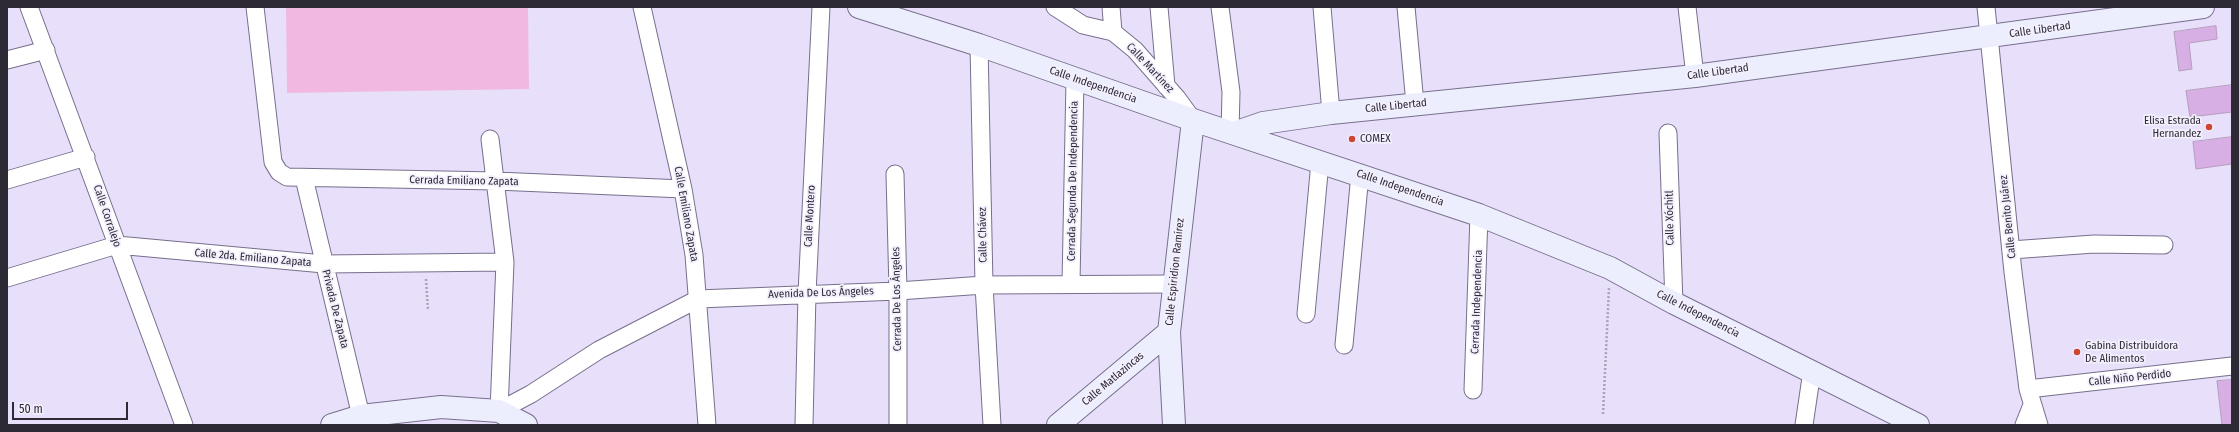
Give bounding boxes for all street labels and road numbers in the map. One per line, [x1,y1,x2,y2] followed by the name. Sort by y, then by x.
[2008,19,2072,41] street label: Calle Libertad
[1124,40,1176,96] street label: Calle Martínez
[1686,61,1750,83] street label: Calle Libertad
[1048,64,1138,106] street label: Calle Independencia
[1364,96,1428,116] street label: Calle Libertad
[1065,101,1081,261] street label: Cerrada Segunda De Independencia
[671,165,701,263] street label: Calle Emiliano Zapata
[1355,167,1445,209] street label: Calle Independencia
[409,173,519,189] street label: Cerrada Emiliano Zapata
[1997,175,2019,259] street label: Calle Benito Juárez
[90,183,124,249] street label: Calle Corralejo
[802,185,818,247] street label: Calle Montero
[1663,190,1677,246] street label: Calle Xóchitl
[976,207,990,263] street label: Calle Chávez
[1163,218,1187,326] street label: Calle Espiridion Ramírez
[194,246,312,270] street label: Calle 2da. Emiliano Zapata
[889,247,905,351] street label: Cerrada De Los Ángeles
[1469,250,1485,354] street label: Cerrada Independencia
[319,268,351,350] street label: Privada De Zapata
[768,285,874,301] street label: Avenida De Los Ángeles
[1654,287,1742,341] street label: Calle Independencia
[1079,349,1147,409] street label: Calle Matlazincas
[2088,367,2172,389] street label: Calle Niño Perdido

